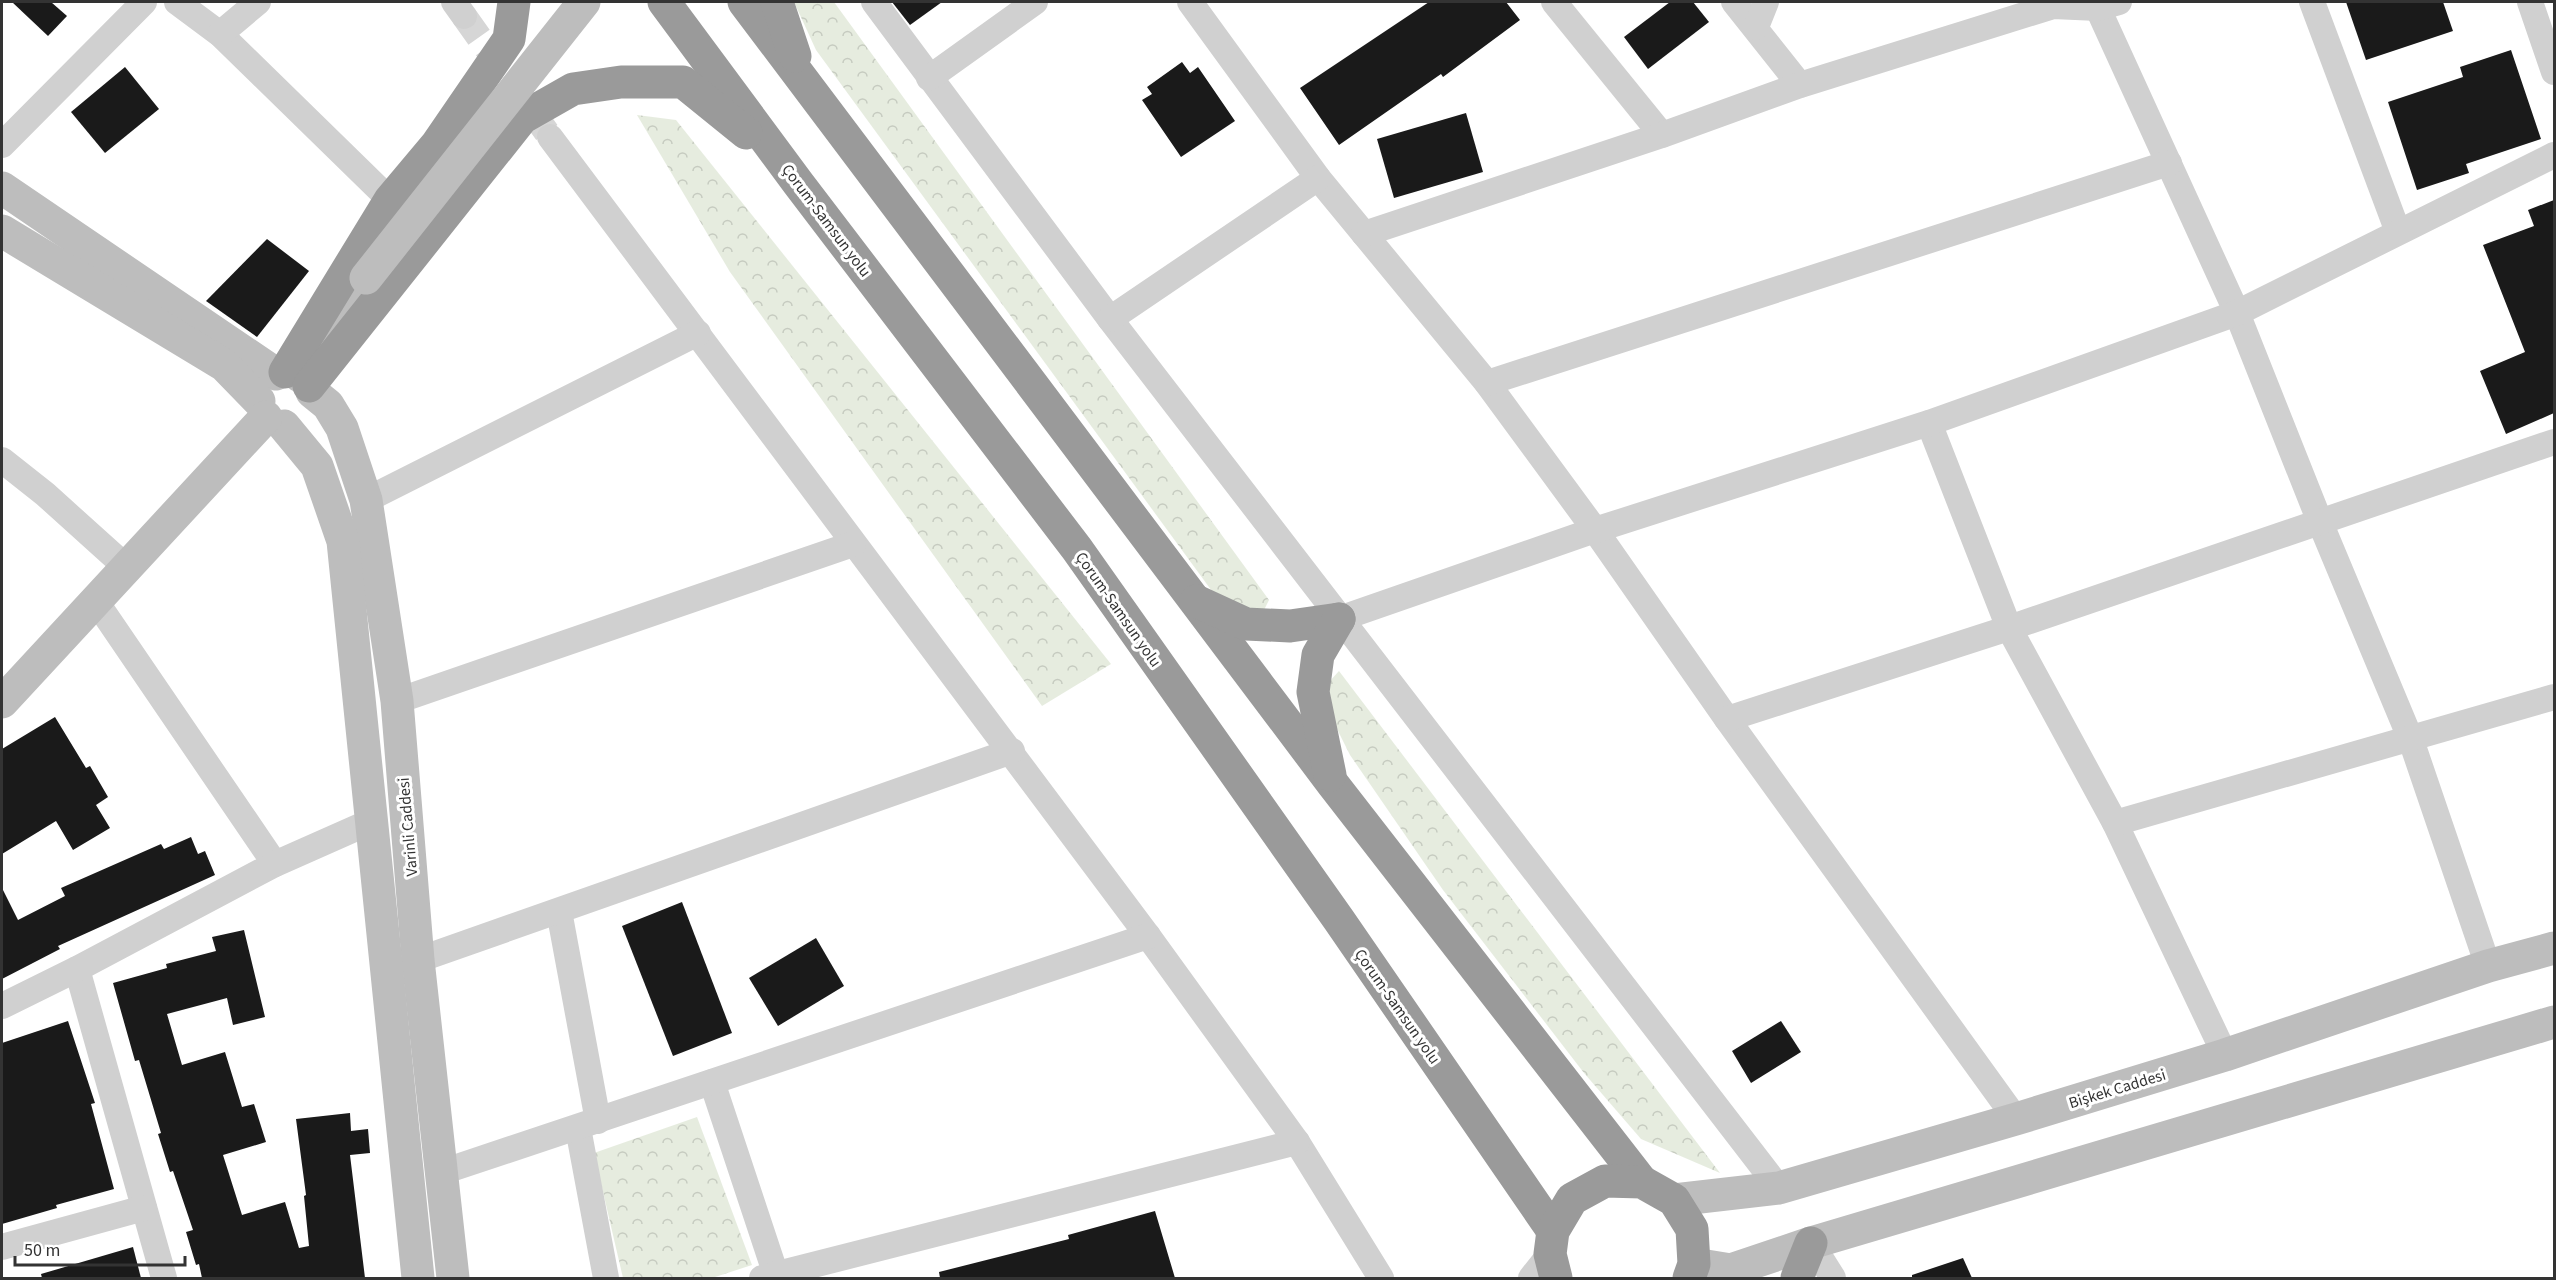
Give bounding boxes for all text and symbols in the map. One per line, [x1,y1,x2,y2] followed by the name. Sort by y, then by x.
[776,160,876,282] street label: Çorum-Samsun yolu
[1070,548,1166,672] street label: Çorum-Samsun yolu
[393,777,423,877] street label: Varinli Caddesi
[1349,945,1445,1069] street label: Çorum-Samsun yolu
[2066,1064,2168,1114] street label: Bişkek Caddesi
[15,1229,184,1267] scale bar
[24,1238,60,1263] text: 50 m

